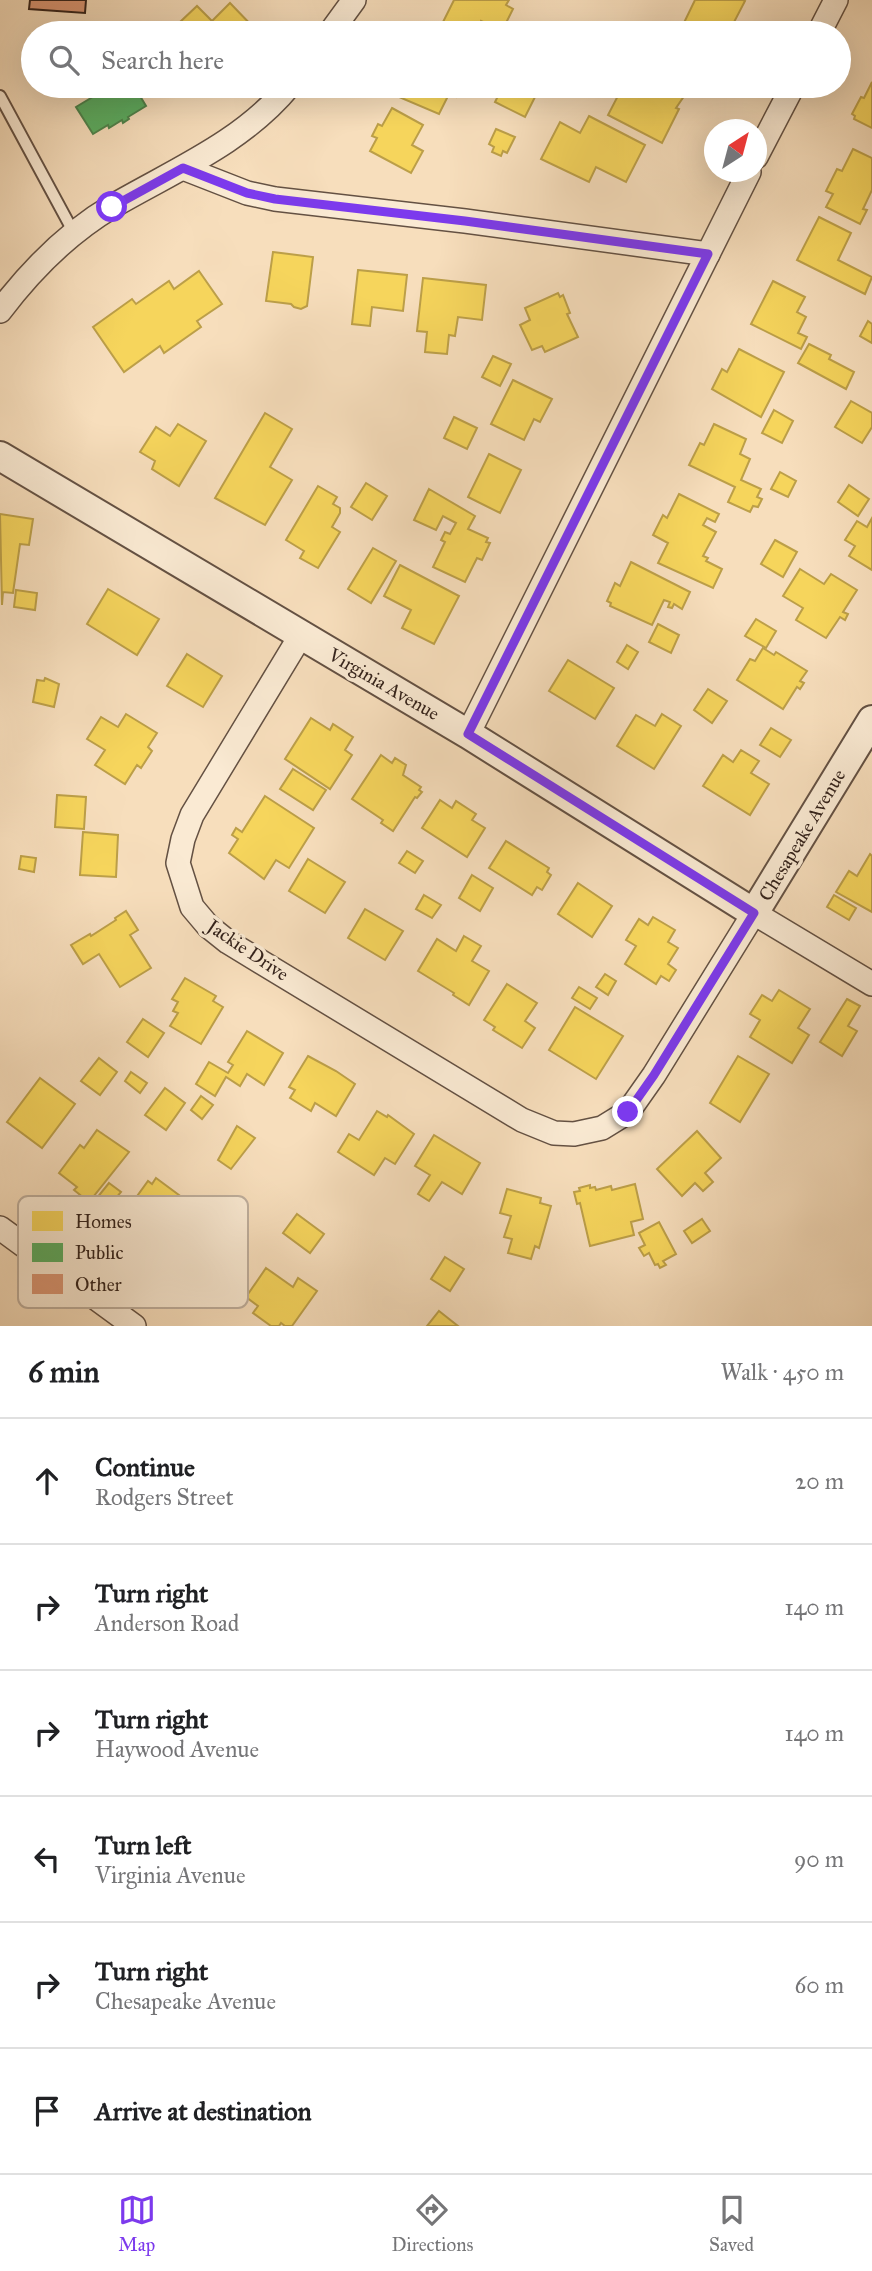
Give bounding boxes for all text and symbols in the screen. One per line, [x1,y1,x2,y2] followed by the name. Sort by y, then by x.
[21,21,851,98] search box
[45,41,83,79] icon: search
[101,44,224,76] text: Search here
[704,119,767,182] north arrow
[96,191,127,222] route start
[323,642,444,726] street label: Virginia Avenue
[754,765,850,905] street label: Chesapeake Avenue
[201,913,293,986] street label: Jackie Drive
[612,1096,643,1127] route end
[18,1196,248,1308] legend
[75,1210,132,1233] text: Homes
[75,1241,123,1264] text: Public
[75,1273,123,1296] text: Other
[28,1354,100,1390] text: 6 min
[721,1358,844,1386] text: Walk · 450 m
[95,1451,195,1483] text: Continue
[28,1462,66,1500] icon: ahead
[795,1467,844,1495] text: 20 m
[95,1483,234,1511] text: Rodgers Street
[95,1577,208,1609] text: Turn right
[28,1588,66,1626] icon: right
[784,1593,844,1621] text: 140 m
[95,1609,239,1637] text: Anderson Road
[95,1703,208,1735] text: Turn right
[28,1714,66,1752] icon: right
[784,1719,844,1747] text: 140 m
[95,1735,259,1763] text: Haywood Avenue
[95,1829,191,1861] text: Turn left
[28,1840,66,1878] icon: left
[794,1845,844,1873] text: 90 m
[95,1861,245,1889] text: Virginia Avenue
[95,1955,208,1987] text: Turn right
[28,1966,66,2004] icon: right
[795,1971,844,1999] text: 60 m
[95,1987,276,2015] text: Chesapeake Avenue
[28,2092,66,2130] icon: arrive
[95,2095,312,2127] text: Arrive at destination
[118,2191,156,2256] tab: Map
[391,2191,473,2256] tab: Directions
[709,2191,754,2256] tab: Saved

